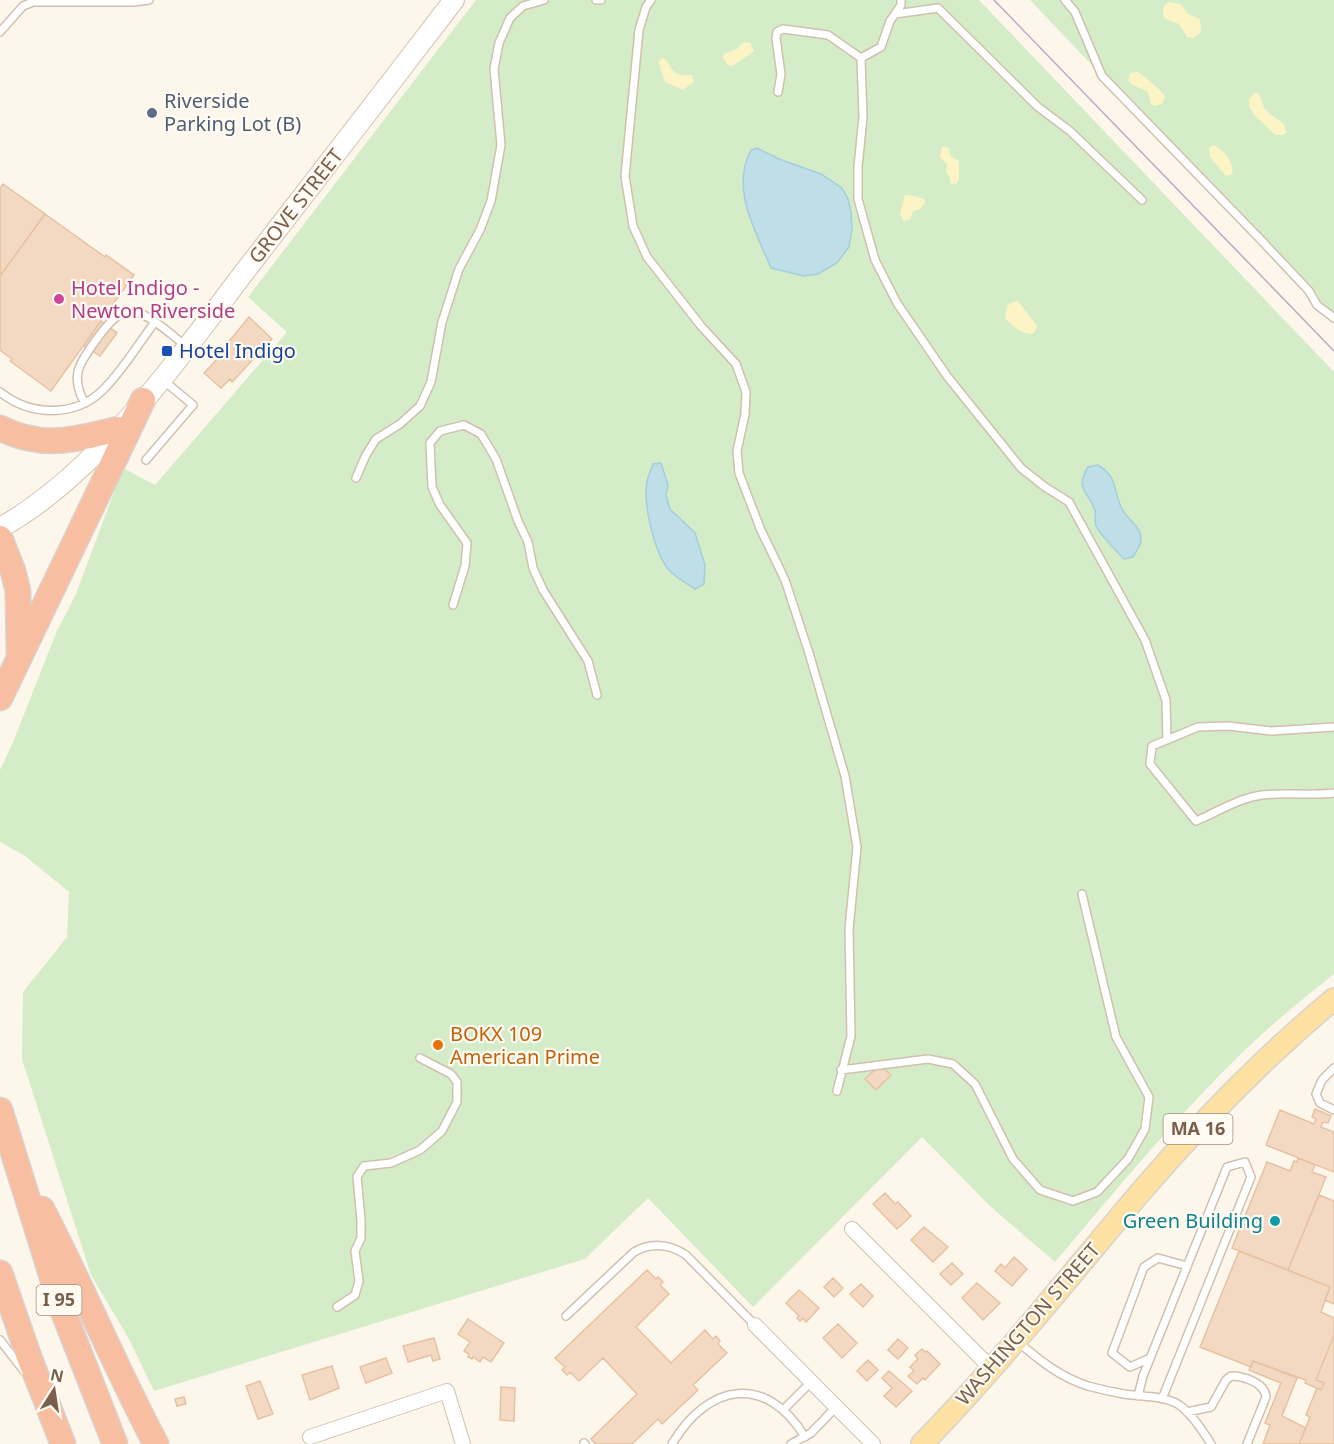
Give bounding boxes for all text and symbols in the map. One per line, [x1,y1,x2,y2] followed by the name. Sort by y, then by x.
[164,87,301,137] place label: Riverside Parking Lot (B)
[145,106,159,120] marker: Riverside Parking Lot (B)
[242,143,349,269] street label: GROVE STREET
[71,274,235,324] place label: Hotel Indigo - Newton Riverside
[52,292,66,306] marker: Hotel Indigo - Newton Riverside
[179,337,296,364] place label: Hotel Indigo
[160,344,174,358] marker: Hotel Indigo
[450,1020,600,1070] place label: BOKX 109 American Prime
[431,1038,445,1052] marker: BOKX 109 American Prime
[1164,1114,1232,1144] road number: MA 16
[1123,1207,1263,1234] place label: Green Building
[1268,1214,1282,1228] marker: Green Building
[949,1236,1106,1411] street label: WASHINGTON STREET
[36,1285,82,1315] road number: I 95
[24,1360,84,1420] north arrow
[48,1363,66,1387] text: N

